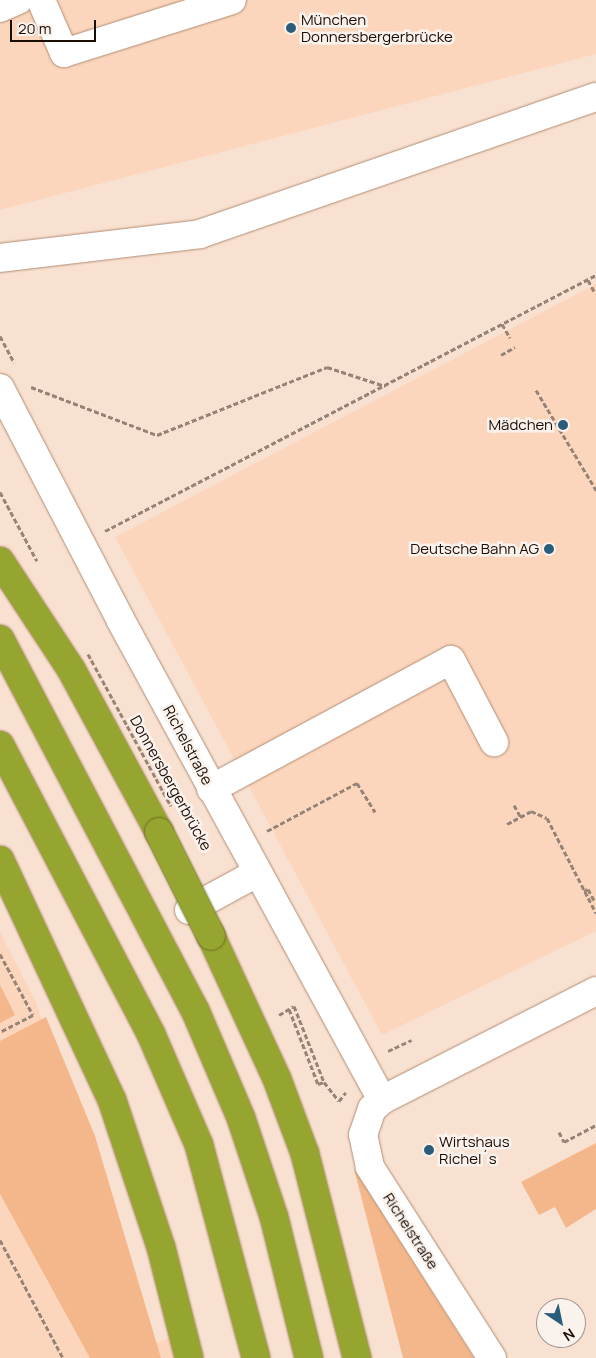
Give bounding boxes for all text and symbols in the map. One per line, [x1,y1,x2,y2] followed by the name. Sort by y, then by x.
[12,10,99,42] scale bar
[301,10,453,45] place label: München Donnersbergerbrücke
[18,18,51,39] text: 20 m
[285,22,297,34] marker: München Donnersbergerbrücke
[489,416,553,434] place label: Mädchen
[557,419,569,431] marker: Mädchen
[410,540,539,558] place label: Deutsche Bahn AG
[543,543,555,555] marker: Deutsche Bahn AG
[160,702,216,788] street label: Richelstraße
[126,712,216,854] street label: Donnersbergerbrücke
[439,1132,510,1167] place label: Wirtshaus Richel´s
[423,1144,435,1156] marker: Wirtshaus Richel´s
[380,1189,442,1273] street label: Richelstraße
[536,1298,586,1348] north arrow
[560,1324,579,1346] text: N

